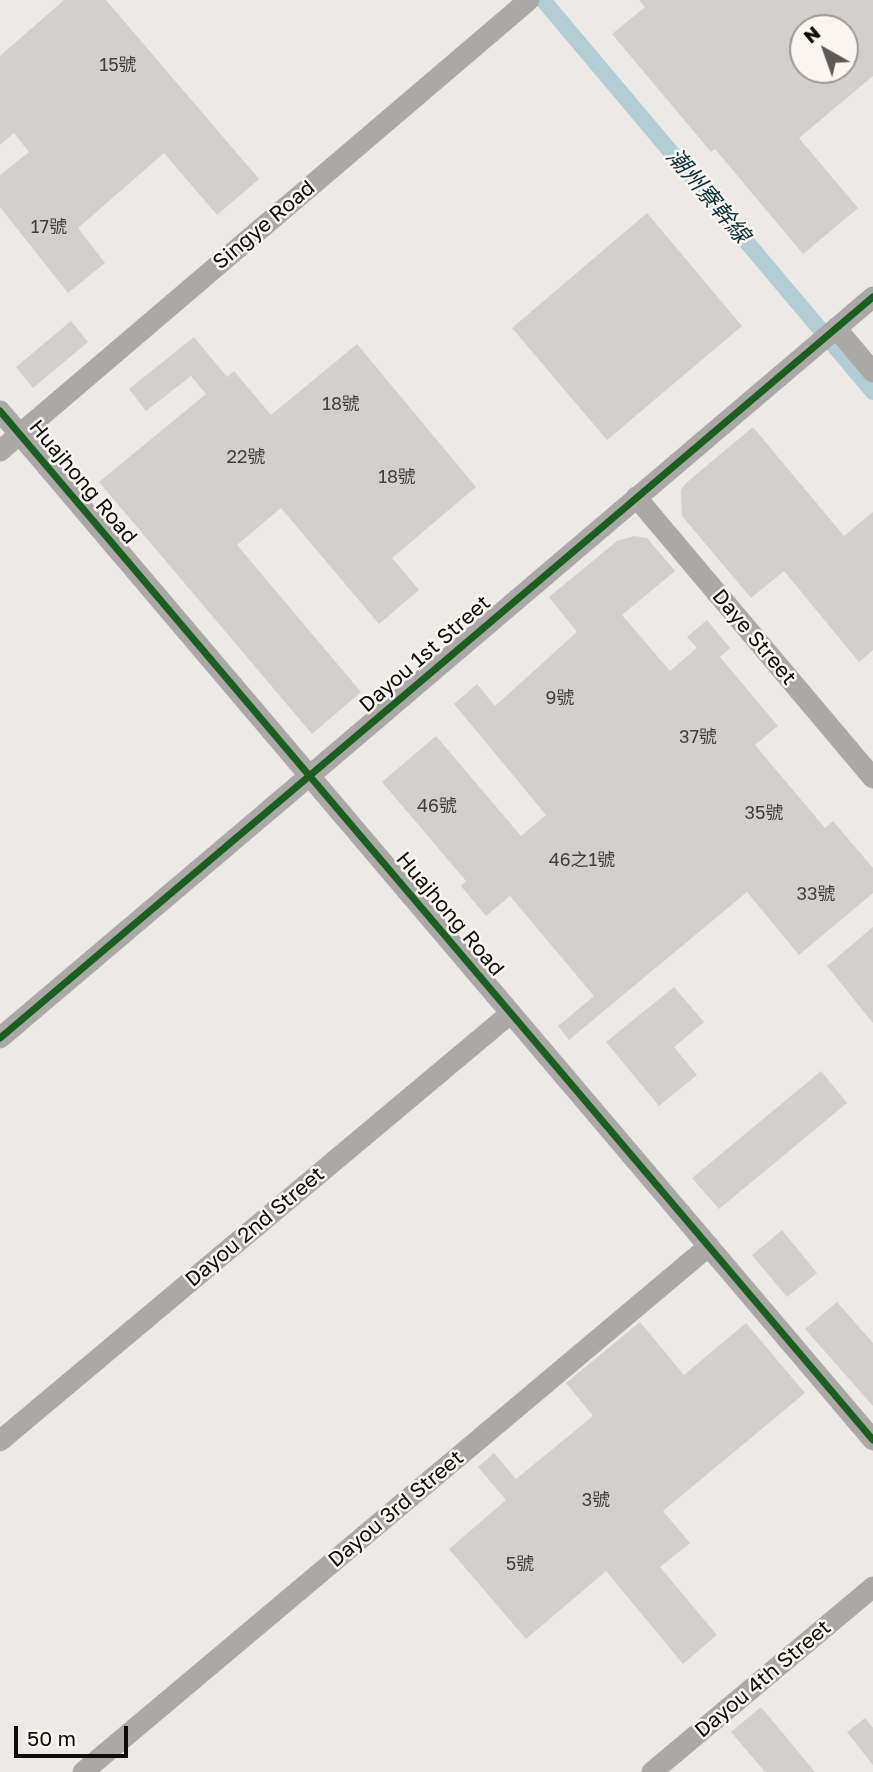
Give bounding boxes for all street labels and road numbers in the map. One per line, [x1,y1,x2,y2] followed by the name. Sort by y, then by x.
[208,175,320,275] street label: Singye Road
[24,415,142,549] street label: Huajhong Road
[707,584,801,690] street label: Daye Street
[354,590,496,718] street label: Dayou 1st Street
[391,847,509,981] street label: Huajhong Road
[180,1162,330,1292] street label: Dayou 2nd Street
[323,1445,469,1573] street label: Dayou 3rd Street
[690,1615,836,1743] street label: Dayou 4th Street

